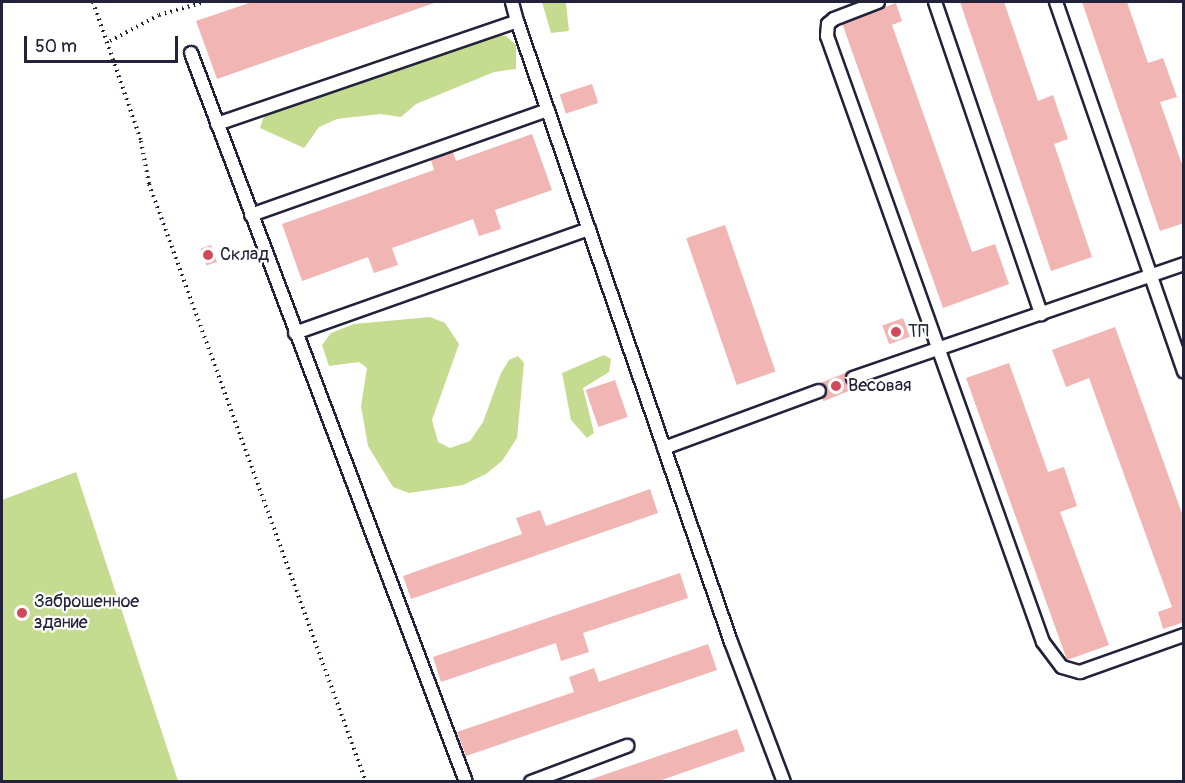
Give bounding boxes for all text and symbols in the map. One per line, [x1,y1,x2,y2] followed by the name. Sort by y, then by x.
[27,24,182,62] scale bar
[35,35,77,58] text: 50 m
[220,244,269,266] place label: Склад
[201,248,215,262] marker: Склад
[908,321,929,343] place label: ТП
[889,325,903,339] marker: ТП
[848,375,912,397] place label: Весовая
[829,379,843,393] marker: Весовая
[34,592,139,634] place label: Заброшенное здание
[15,606,29,620] marker: Заброшенное здание

